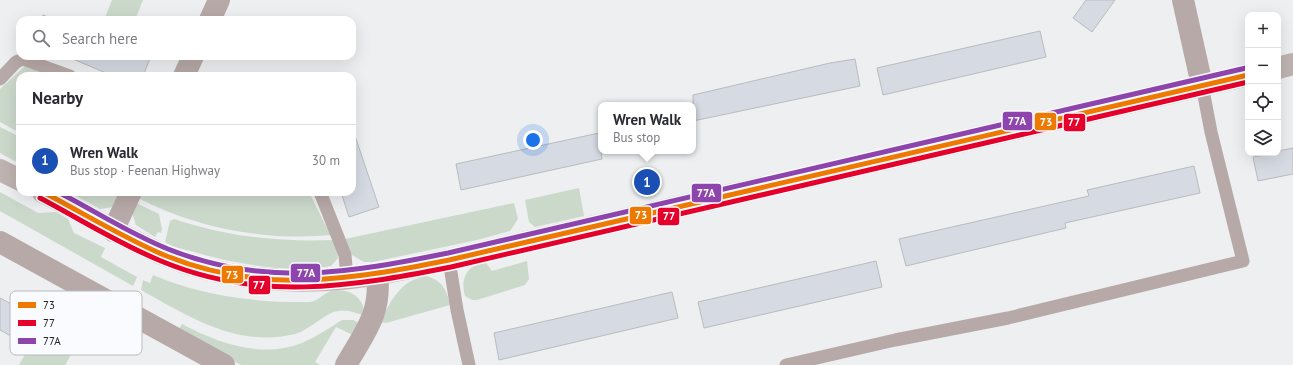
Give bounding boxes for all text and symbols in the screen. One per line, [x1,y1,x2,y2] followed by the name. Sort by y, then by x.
[1245,12,1281,156] map controls
[1245,12,1281,48] button: +
[16,16,356,60] search box
[30,27,52,49] icon: search
[62,29,138,48] text: Search here
[1245,48,1281,84] button: −
[1245,84,1281,120] button: locate
[32,87,83,109] text: Nearby
[598,102,696,154] popup
[613,110,681,129] text: Wren Walk
[1002,111,1033,131] line badge: 77A
[1034,112,1057,131] line badge: 73
[1063,113,1086,132] line badge: 77
[1008,114,1027,128] text: 77A
[1040,115,1052,129] text: 73
[1068,115,1080,129] text: 77
[1245,120,1281,156] button: layers
[613,129,660,146] text: Bus stop
[523,130,543,150] your location
[70,143,138,162] text: Wren Walk
[41,152,49,169] text: 1
[312,152,340,169] text: 30 m
[70,162,220,179] text: Bus stop · Feenan Highway
[634,167,660,197] pin: 1
[691,183,722,203] line badge: 77A
[697,186,716,200] text: 77A
[629,206,652,225] line badge: 73
[657,207,680,226] line badge: 77
[635,208,647,222] text: 73
[663,209,675,223] text: 77
[290,263,321,283] line badge: 77A
[221,265,244,284] line badge: 73
[297,266,316,280] text: 77A
[226,268,238,282] text: 73
[248,275,271,295] line badge: 77
[253,278,265,292] text: 77
[10,291,142,355] legend
[43,298,55,312] text: 73
[43,316,55,330] text: 77
[43,334,61,348] text: 77A

